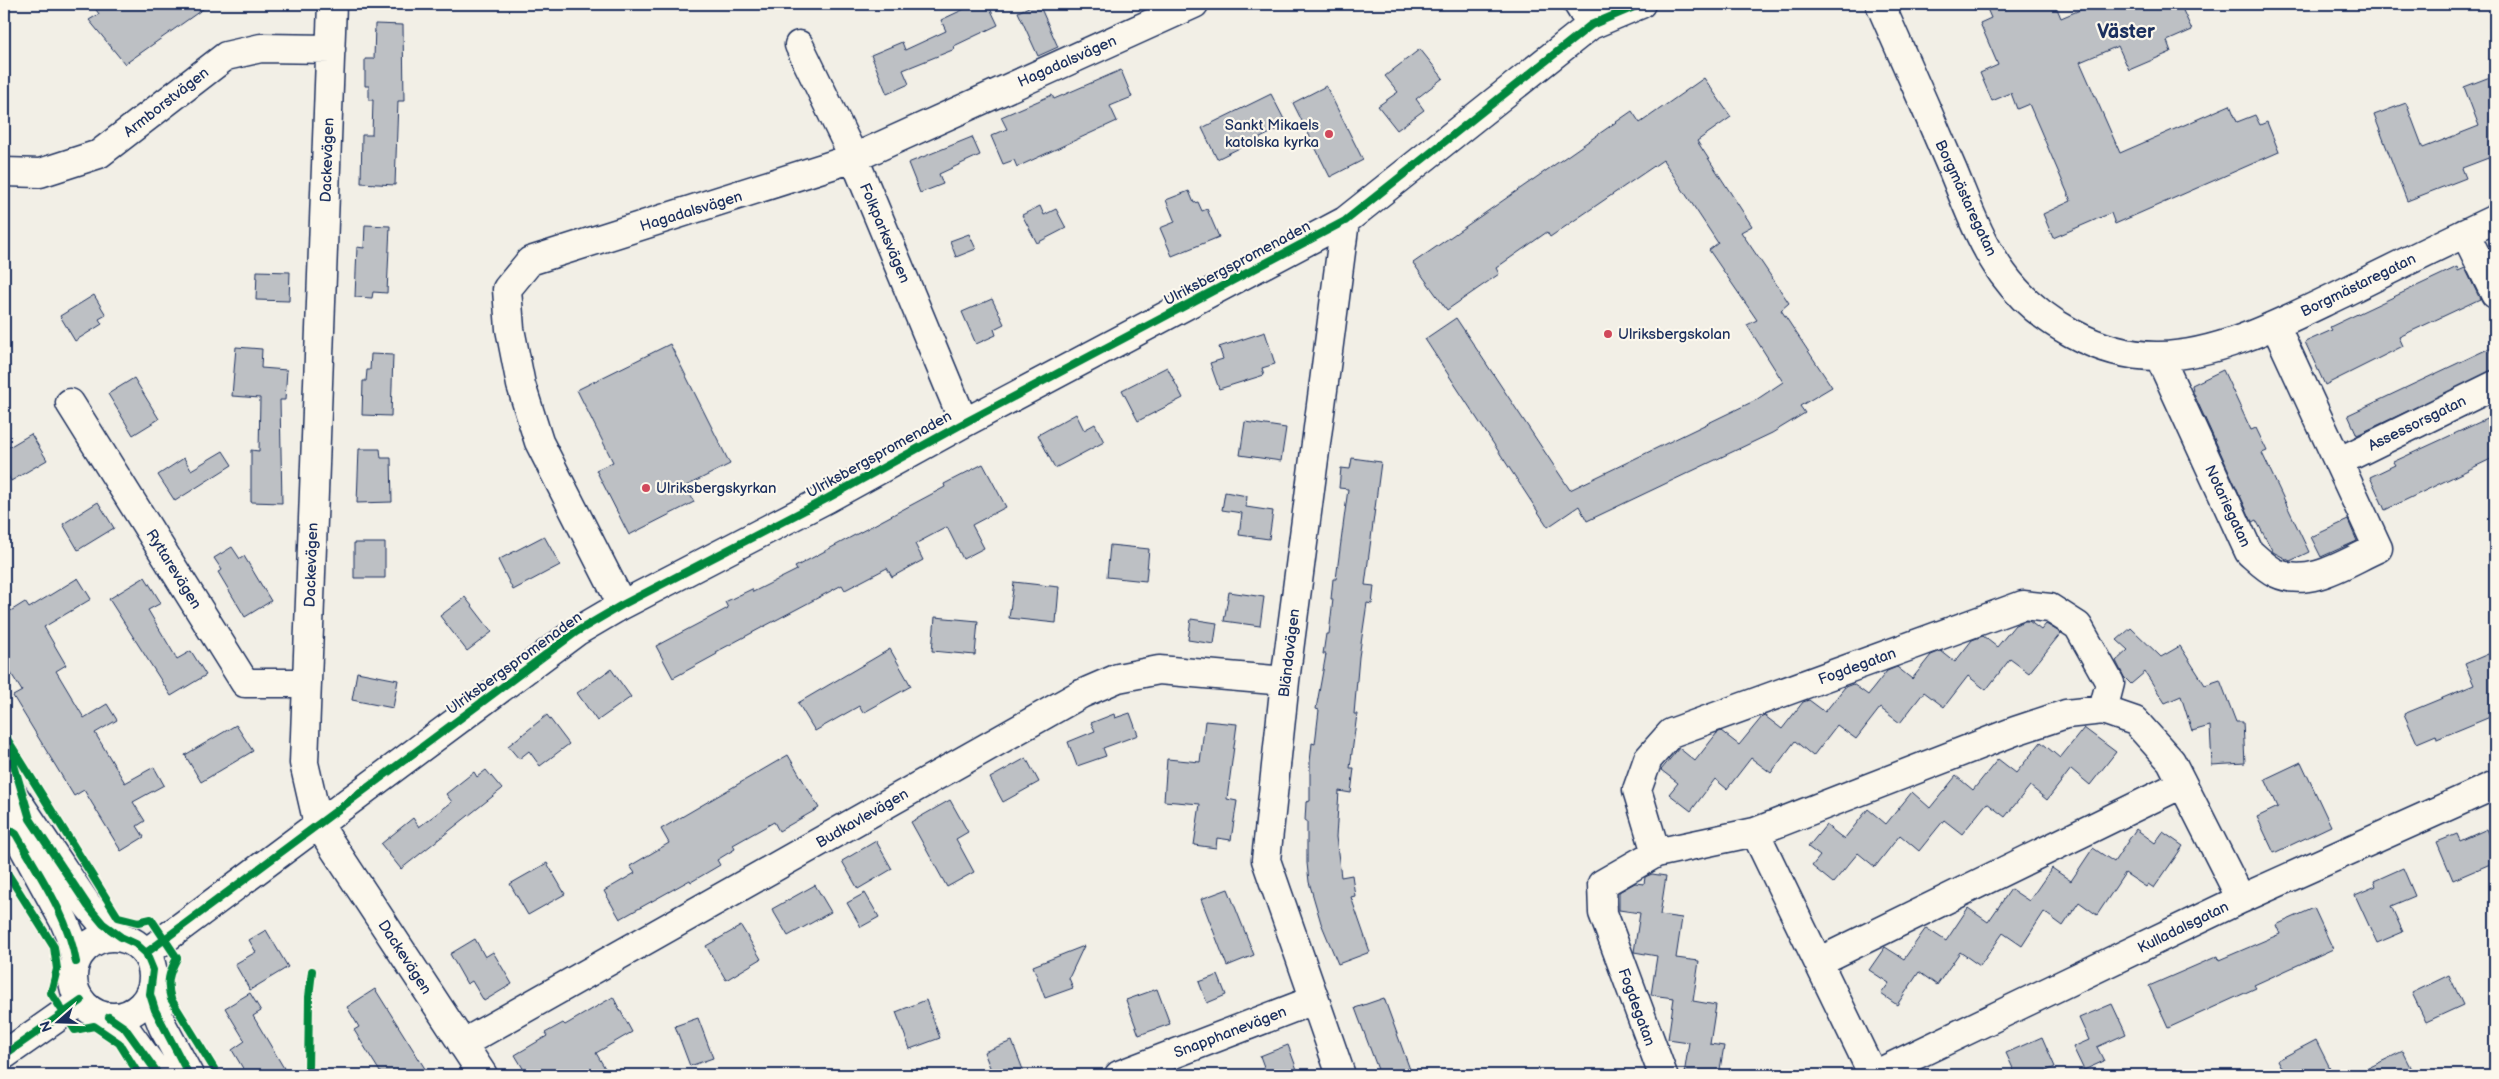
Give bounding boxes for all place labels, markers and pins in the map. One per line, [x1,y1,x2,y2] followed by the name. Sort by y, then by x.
[1225,116,1320,152] place label: Sankt Mikaels katolska kyrka
[1323,128,1335,140] marker: Sankt Mikaels katolska kyrka
[1618,325,1730,344] place label: Ulriksbergskolan
[1602,328,1614,340] marker: Ulriksbergskolan
[656,479,776,498] place label: Ulriksbergskyrkan
[640,482,652,494] marker: Ulriksbergskyrkan

